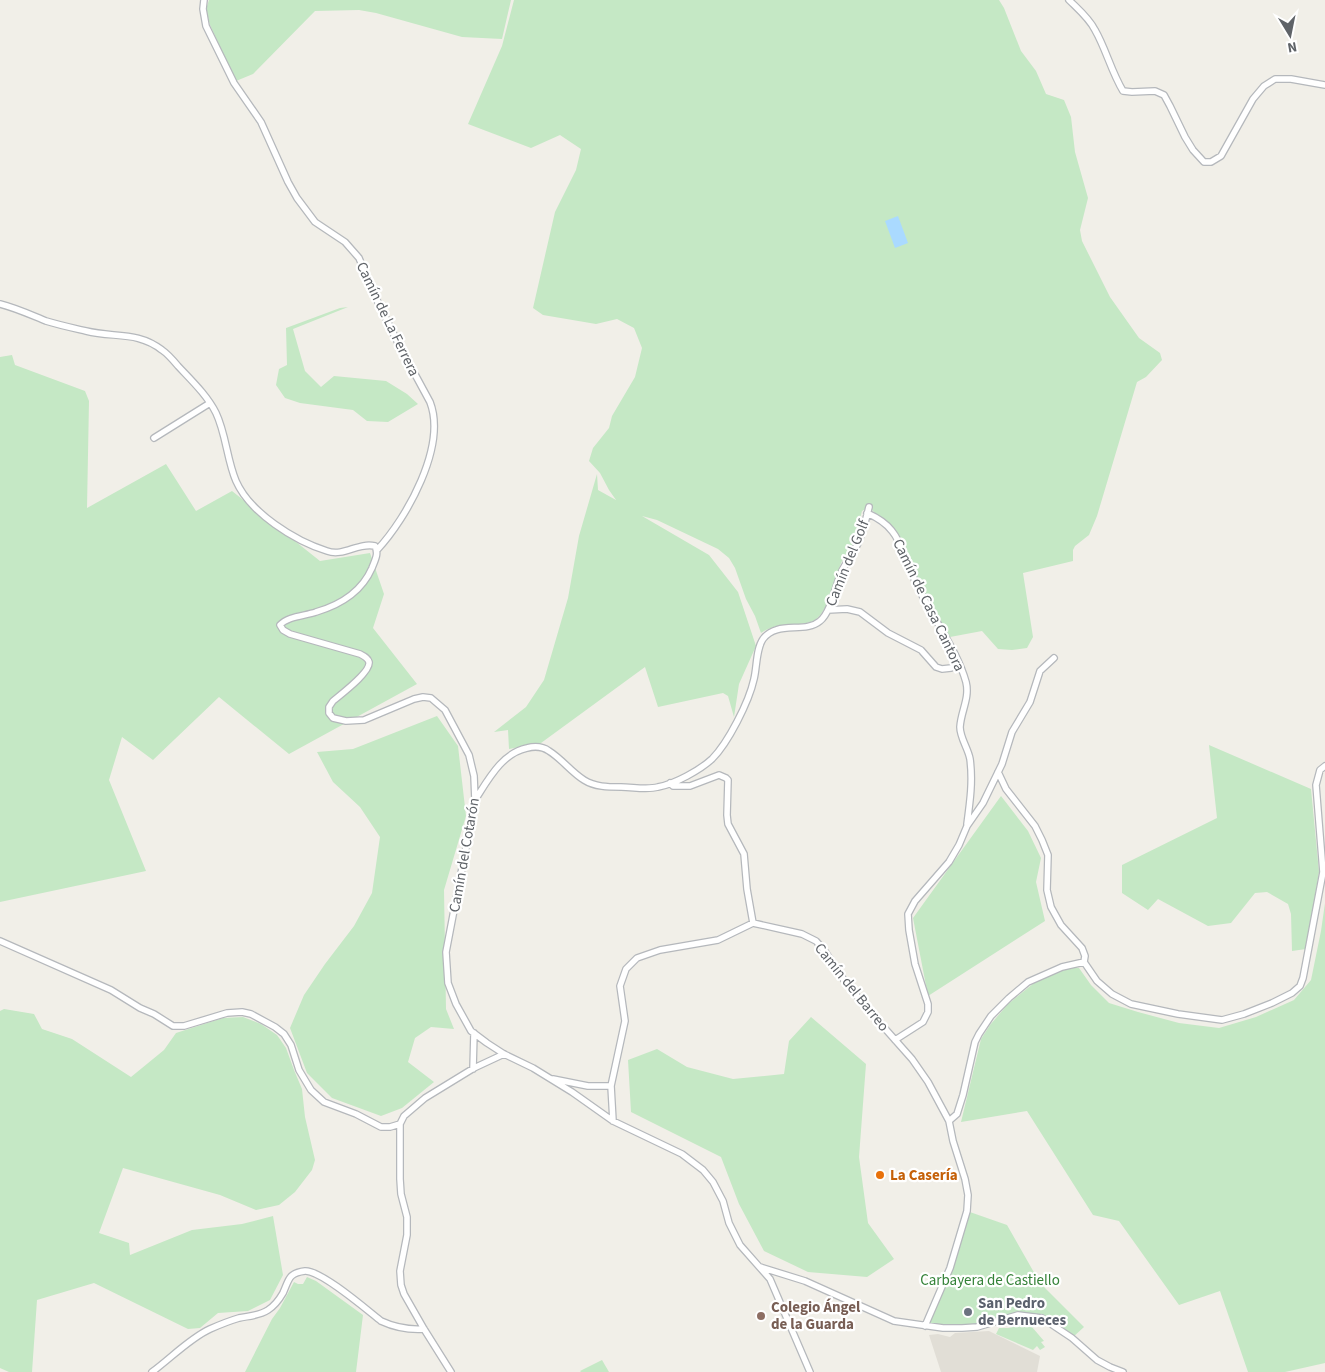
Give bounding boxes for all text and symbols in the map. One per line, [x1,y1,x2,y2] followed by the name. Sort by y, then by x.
[1265,10,1315,60] north arrow
[1286,36,1298,57] text: N
[351,259,424,380] street label: Camín de La Ferrera
[821,516,875,610] street label: Camín del Golf
[887,535,970,675] street label: Camín de Casa Cantora
[444,796,485,914] street label: Camín del Cotarón
[809,939,894,1036] street label: Camín del Barreo
[890,1165,958,1186] place label: La Casería
[874,1169,886,1181] marker: La Casería
[920,1270,1060,1291] park label: Carbayera de Castiello
[978,1293,1066,1331] place label: San Pedro de Bernueces
[771,1297,861,1335] place label: Colegio Ángel de la Guarda
[962,1306,974,1318] marker: San Pedro de Bernueces
[755,1310,767,1322] marker: Colegio Ángel de la Guarda

